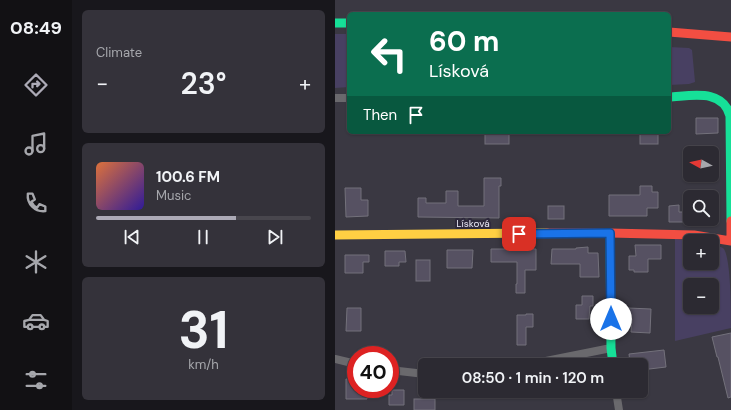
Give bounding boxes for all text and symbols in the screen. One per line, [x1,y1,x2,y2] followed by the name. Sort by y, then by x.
[10,16,62,40] text: 08:49
[429,23,499,60] text: 60 m
[363,28,415,80] icon: left
[96,44,142,61] text: Climate
[429,59,489,83] text: Lísková
[181,64,227,103] text: 23°
[96,69,108,98] text: −
[299,69,311,98] text: +
[22,71,50,99] icon: directions
[405,104,427,126] icon: arrive
[363,105,397,125] text: Then
[22,130,50,158] icon: music
[683,146,719,182] north arrow
[683,146,719,314] map controls
[156,167,220,187] text: 100.6 FM
[156,187,191,204] text: Music
[22,189,50,217] icon: phone
[683,190,719,226] button: search
[456,217,490,230] street label: Lísková
[502,217,536,251] pin
[508,223,530,245] icon: arrive
[121,226,143,248] icon: previous
[192,226,214,248] icon: pause
[264,226,286,248] icon: next
[683,234,719,270] button: +
[22,248,50,276] icon: climate
[683,278,719,314] button: −
[179,296,228,364] text: 31
[590,298,632,340] position arrow
[22,307,50,335] icon: car
[347,346,399,398] speed limit sign: 40
[188,356,219,373] text: km/h
[22,366,50,394] icon: filters
[462,368,604,388] text: 08:50 · 1 min · 120 m

